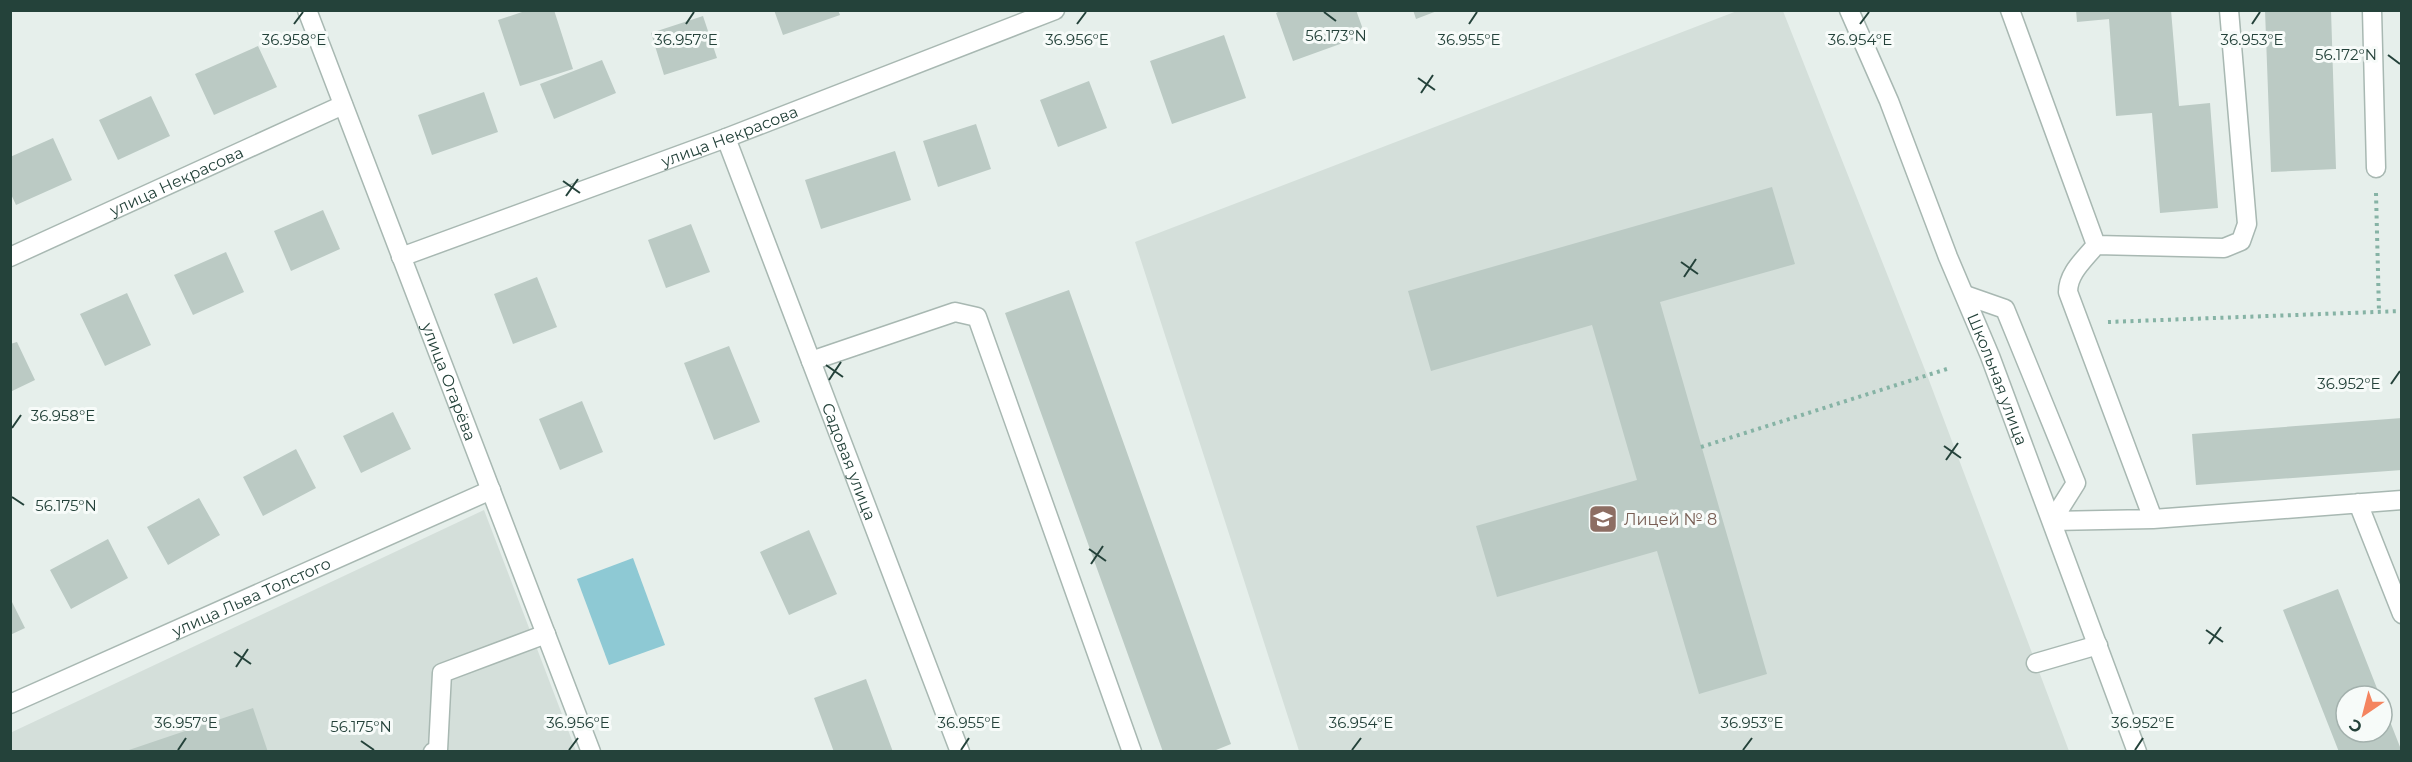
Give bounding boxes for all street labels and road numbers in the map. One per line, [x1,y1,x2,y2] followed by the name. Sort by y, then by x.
[658,102,801,171] street label: улица Некрасова
[106,143,247,221] street label: улица Некрасова
[1963,310,2031,448] street label: Школьная улица
[417,319,480,444] street label: улица Огарёва
[818,400,880,523] street label: Садовая улица
[168,554,334,641] street label: улица Льва Толстого

